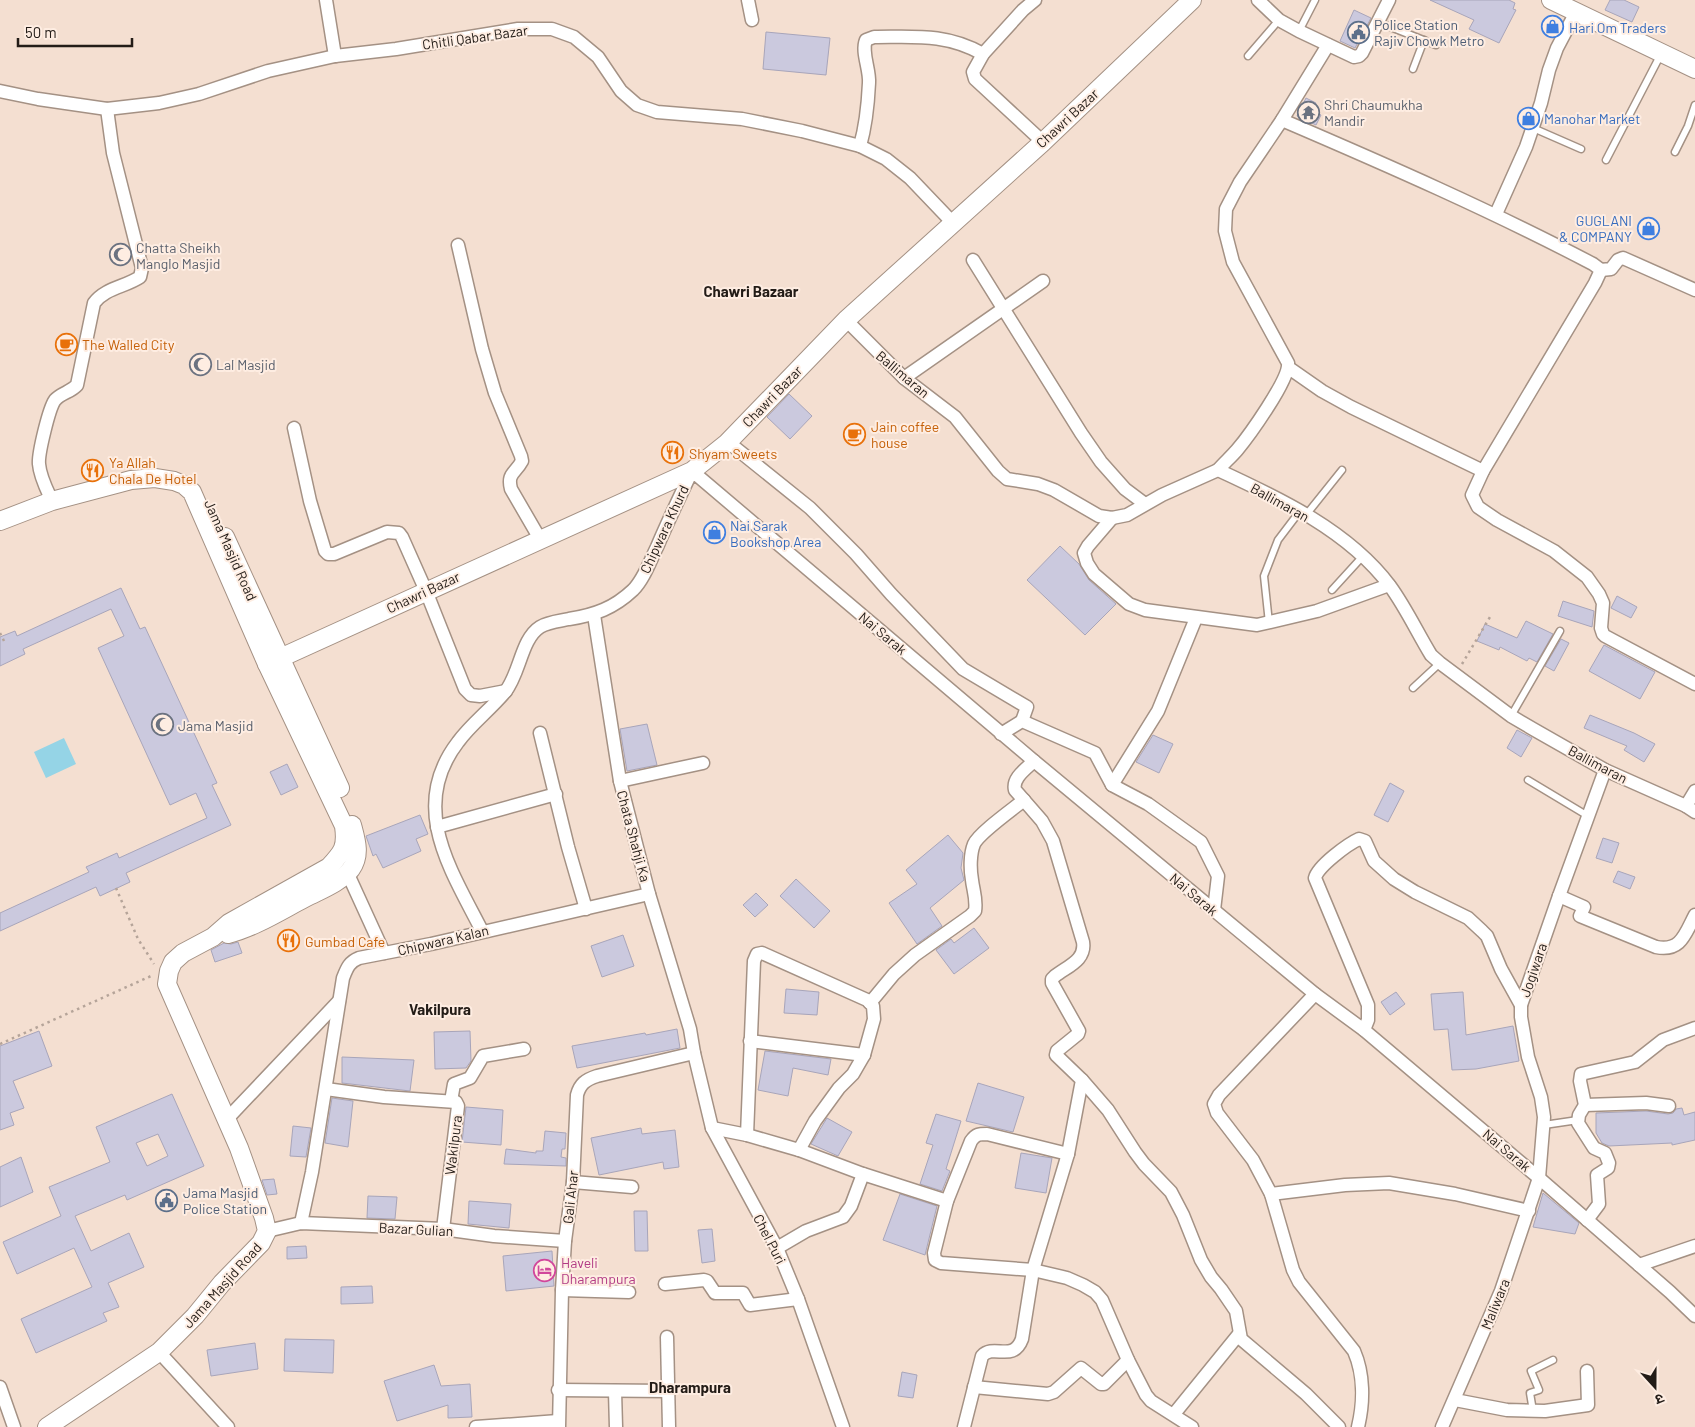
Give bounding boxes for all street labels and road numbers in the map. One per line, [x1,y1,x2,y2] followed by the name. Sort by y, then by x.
[421,21,529,53] street label: Chitli Qabar Bazar
[1032,85,1102,151] street label: Chawri Bazar
[873,347,933,401] street label: Ballimaran
[738,362,806,430] street label: Chawri Bazar
[1248,479,1312,525] street label: Ballimaran
[636,482,692,576] street label: Chipwara Khurd
[201,497,261,603] street label: Jama Masjid Road
[384,568,462,616] street label: Chawri Bazar
[856,608,910,658] street label: Nai Sarak
[1566,741,1630,787] street label: Ballimaran
[614,788,654,884] street label: Chata Shahji Ka
[1167,869,1221,919] street label: Nai Sarak
[396,921,490,959] street label: Chipwara Kalan
[1516,941,1550,999] street label: Jogiwara
[441,1114,465,1176] street label: Wakilpura
[1480,1125,1534,1175] street label: Nai Sarak
[559,1169,581,1225] street label: Gali Ahar
[750,1211,790,1267] street label: Chel Puri
[378,1219,454,1239] street label: Bazar Gulian
[179,1239,265,1331] street label: Jama Masjid Road
[1477,1276,1513,1332] street label: Maliwara

